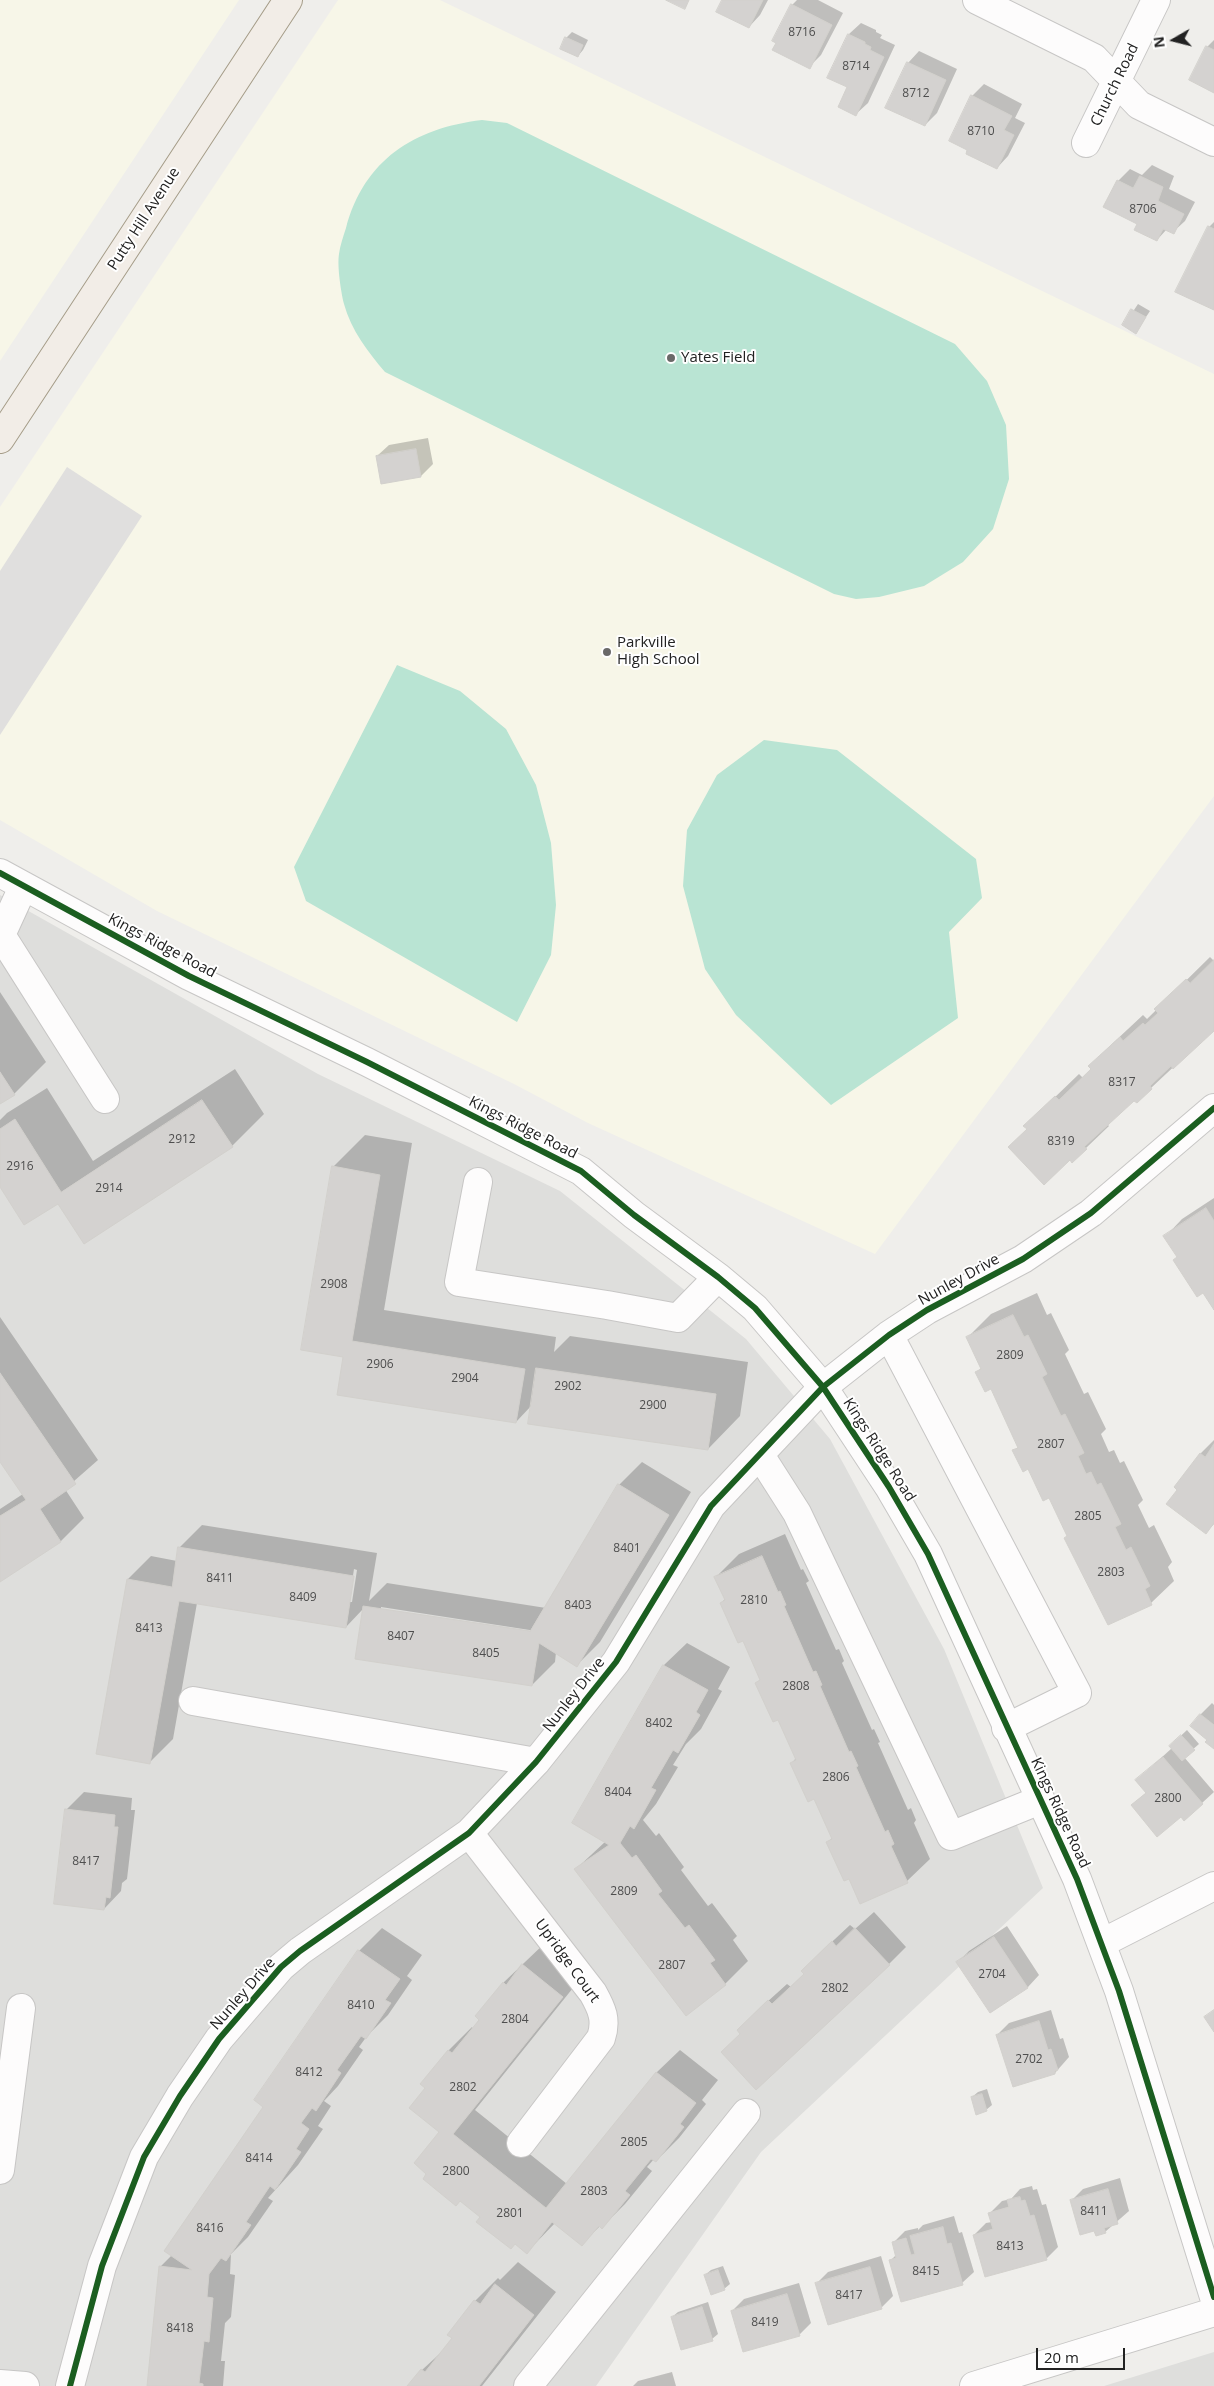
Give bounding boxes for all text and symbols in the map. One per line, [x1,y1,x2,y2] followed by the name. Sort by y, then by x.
[1149,15,1199,65] north arrow
[788,26,816,40] house number: 8716
[1148,35,1169,49] text: N
[1087,41,1143,129] street label: Church Road
[842,60,870,74] house number: 8714
[902,87,930,101] house number: 8712
[967,125,995,139] house number: 8710
[104,164,184,274] street label: Putty Hill Avenue
[1129,203,1157,217] house number: 8706
[681,349,755,367] place label: Yates Field
[665,352,677,364] marker: Yates Field
[617,634,700,669] place label: Parkville High School
[601,646,613,658] marker: Parkville High School
[105,910,219,982] street label: Kings Ridge Road
[1108,1076,1136,1090] house number: 8317
[466,1093,580,1163] street label: Kings Ridge Road
[168,1133,196,1147] house number: 2912
[1047,1135,1075,1149] house number: 8319
[6,1160,34,1174] house number: 2916
[95,1182,123,1196] house number: 2914
[915,1250,1003,1310] street label: Nunley Drive
[320,1278,348,1292] house number: 2908
[996,1349,1024,1363] house number: 2809
[366,1358,394,1372] house number: 2906
[451,1372,479,1386] house number: 2904
[554,1380,582,1394] house number: 2902
[839,1395,919,1505] street label: Kings Ridge Road
[639,1399,667,1413] house number: 2900
[1037,1438,1065,1452] house number: 2807
[1074,1510,1102,1524] house number: 2805
[613,1542,641,1556] house number: 8401
[1097,1566,1125,1580] house number: 2803
[206,1572,234,1586] house number: 8411
[289,1591,317,1605] house number: 8409
[740,1594,768,1608] house number: 2810
[564,1599,592,1613] house number: 8403
[135,1622,163,1636] house number: 8413
[387,1630,415,1644] house number: 8407
[472,1647,500,1661] house number: 8405
[539,1654,609,1736] street label: Nunley Drive
[782,1680,810,1694] house number: 2808
[645,1717,673,1731] house number: 8402
[1027,1755,1093,1871] street label: Kings Ridge Road
[822,1771,850,1785] house number: 2806
[604,1786,632,1800] house number: 8404
[1154,1792,1182,1806] house number: 2800
[72,1855,100,1869] house number: 8417
[610,1885,638,1899] house number: 2809
[531,1916,603,2006] street label: Upridge Court
[207,1954,279,2034] street label: Nunley Drive
[658,1959,686,1973] house number: 2807
[978,1968,1006,1982] house number: 2704
[821,1982,849,1996] house number: 2802
[347,1999,375,2013] house number: 8410
[501,2013,529,2027] house number: 2804
[1015,2053,1043,2067] house number: 2702
[295,2066,323,2080] house number: 8412
[449,2081,477,2095] house number: 2802
[620,2136,648,2150] house number: 2805
[245,2152,273,2166] house number: 8414
[442,2165,470,2179] house number: 2800
[580,2185,608,2199] house number: 2803
[1080,2205,1108,2219] house number: 8411
[496,2207,524,2221] house number: 2801
[196,2222,224,2236] house number: 8416
[996,2240,1024,2254] house number: 8413
[912,2265,940,2279] house number: 8415
[835,2289,863,2303] house number: 8417
[751,2316,779,2330] house number: 8419
[166,2322,194,2336] house number: 8418
[1039,2338,1128,2370] scale bar
[1044,2347,1079,2367] text: 20 m

